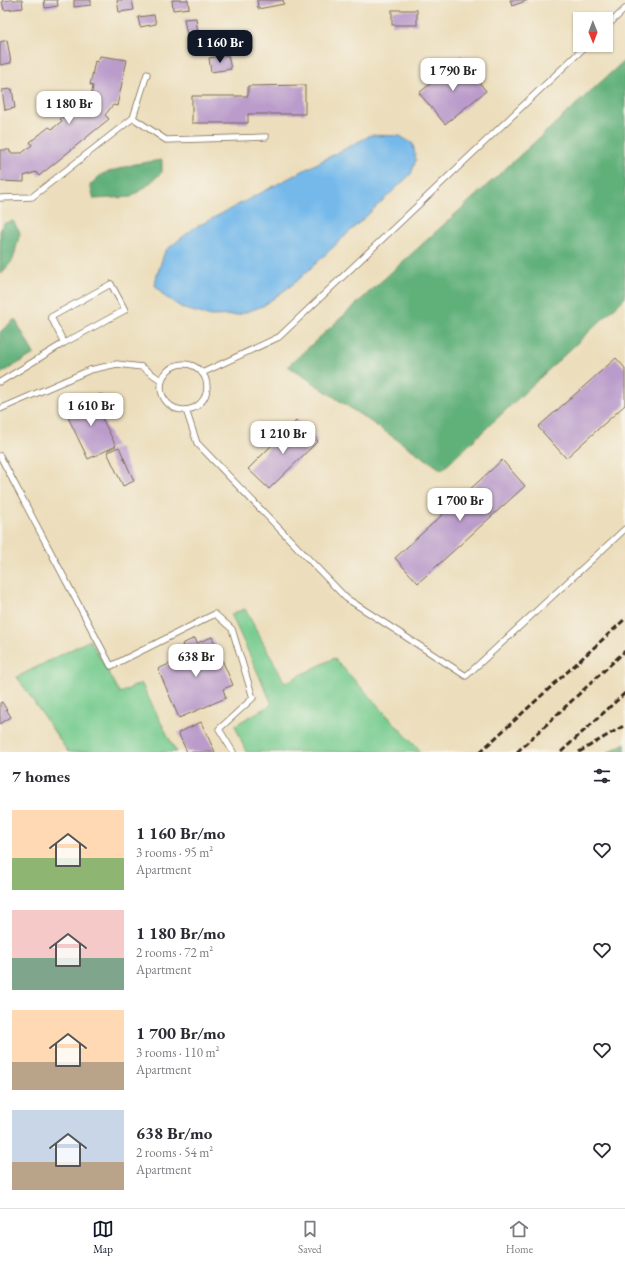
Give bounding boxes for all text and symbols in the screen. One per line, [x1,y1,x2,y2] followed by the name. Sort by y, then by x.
[573,12,613,52] north arrow
[573,12,613,52] map controls
[179,30,261,64] pin: 1 160 Br
[196,34,244,51] text: 1 160 Br
[412,58,494,92] pin: 1 790 Br
[429,62,477,79] text: 1 790 Br
[28,91,110,125] pin: 1 180 Br
[45,95,93,112] text: 1 180 Br
[50,393,132,427] pin: 1 610 Br
[67,397,115,414] text: 1 610 Br
[242,421,324,455] pin: 1 210 Br
[259,425,307,442] text: 1 210 Br
[419,488,501,522] pin: 1 700 Br
[436,492,484,509] text: 1 700 Br
[163,644,229,678] pin: 638 Br
[177,648,215,665] text: 638 Br
[12,765,70,787] text: 7 homes
[591,765,613,787] icon: filters
[136,822,225,844] text: 1 160 Br/mo
[44,826,92,874] icon: home
[591,839,613,861] icon: heart
[136,844,213,861] text: 3 rooms · 95 m²
[136,861,191,878] text: Apartment
[136,922,225,944] text: 1 180 Br/mo
[44,926,92,974] icon: home
[591,939,613,961] icon: heart
[136,944,213,961] text: 2 rooms · 72 m²
[136,961,191,978] text: Apartment
[136,1022,225,1044] text: 1 700 Br/mo
[44,1026,92,1074] icon: home
[591,1039,613,1061] icon: heart
[136,1044,220,1061] text: 3 rooms · 110 m²
[136,1061,191,1078] text: Apartment
[136,1122,212,1144] text: 638 Br/mo
[44,1126,92,1174] icon: home
[591,1139,613,1161] icon: heart
[136,1144,213,1161] text: 2 rooms · 54 m²
[136,1161,191,1178] text: Apartment
[92,1218,114,1256] tab: Map
[298,1218,322,1256] tab: Saved
[506,1218,533,1256] tab: Home

